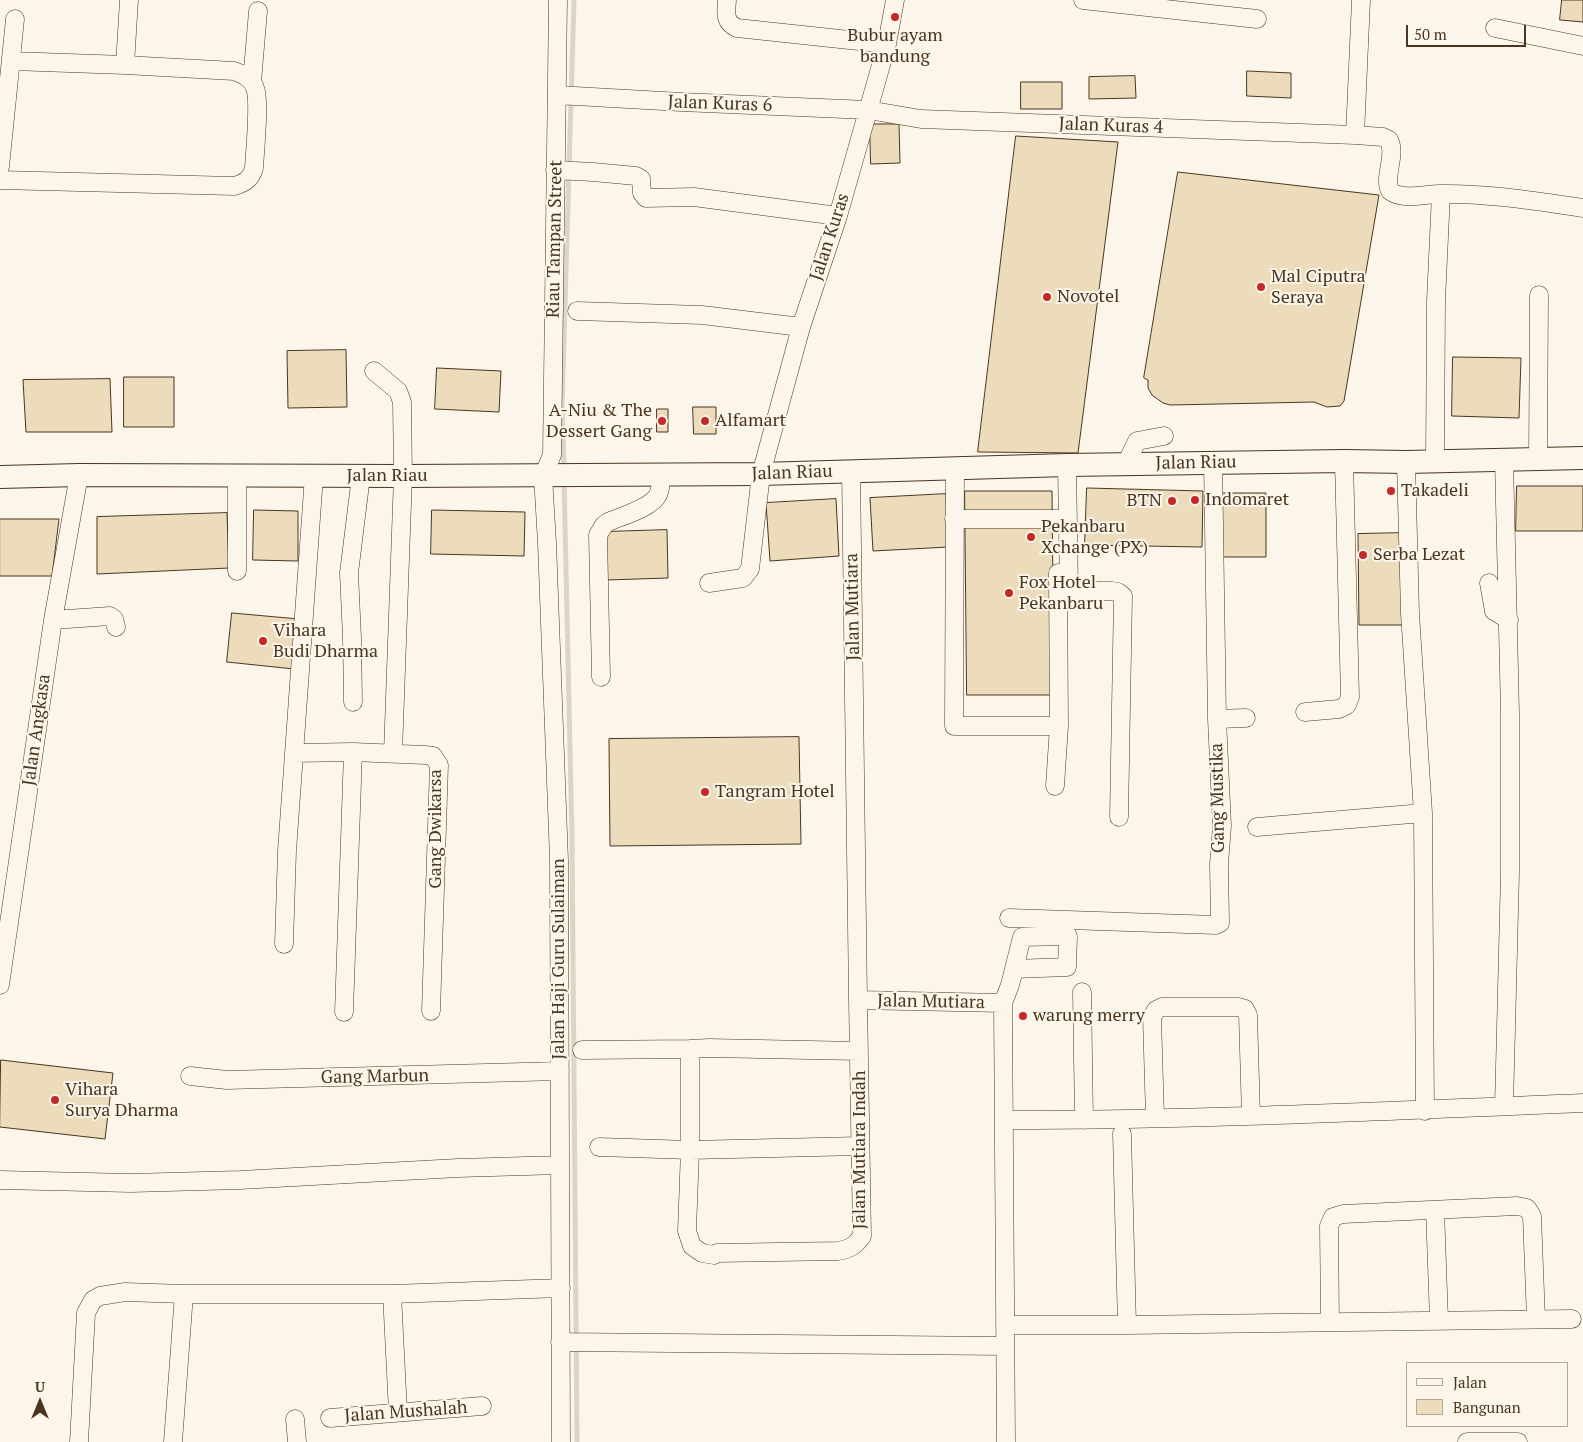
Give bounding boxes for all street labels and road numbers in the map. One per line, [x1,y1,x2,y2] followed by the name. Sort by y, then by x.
[667,91,773,117] street label: Jalan Kuras 6
[1058,113,1164,139] street label: Jalan Kuras 4
[543,160,567,318] street label: Riau Tampan Street
[806,191,854,283] street label: Jalan Kuras
[1155,451,1237,475] street label: Jalan Riau
[751,461,833,485] street label: Jalan Riau
[346,465,428,487] street label: Jalan Riau
[841,553,865,661] street label: Jalan Mutiara
[18,673,56,787] street label: Jalan Angkasa
[1206,743,1230,853] street label: Gang Mustika
[425,769,447,889] street label: Gang Dwikarsa
[548,858,570,1060] street label: Jalan Haji Guru Sulaiman
[877,990,985,1014] street label: Jalan Mutiara
[321,1065,429,1089] street label: Gang Marbun
[849,1071,871,1229] street label: Jalan Mutiara Indah
[344,1397,468,1427] street label: Jalan Mushalah

